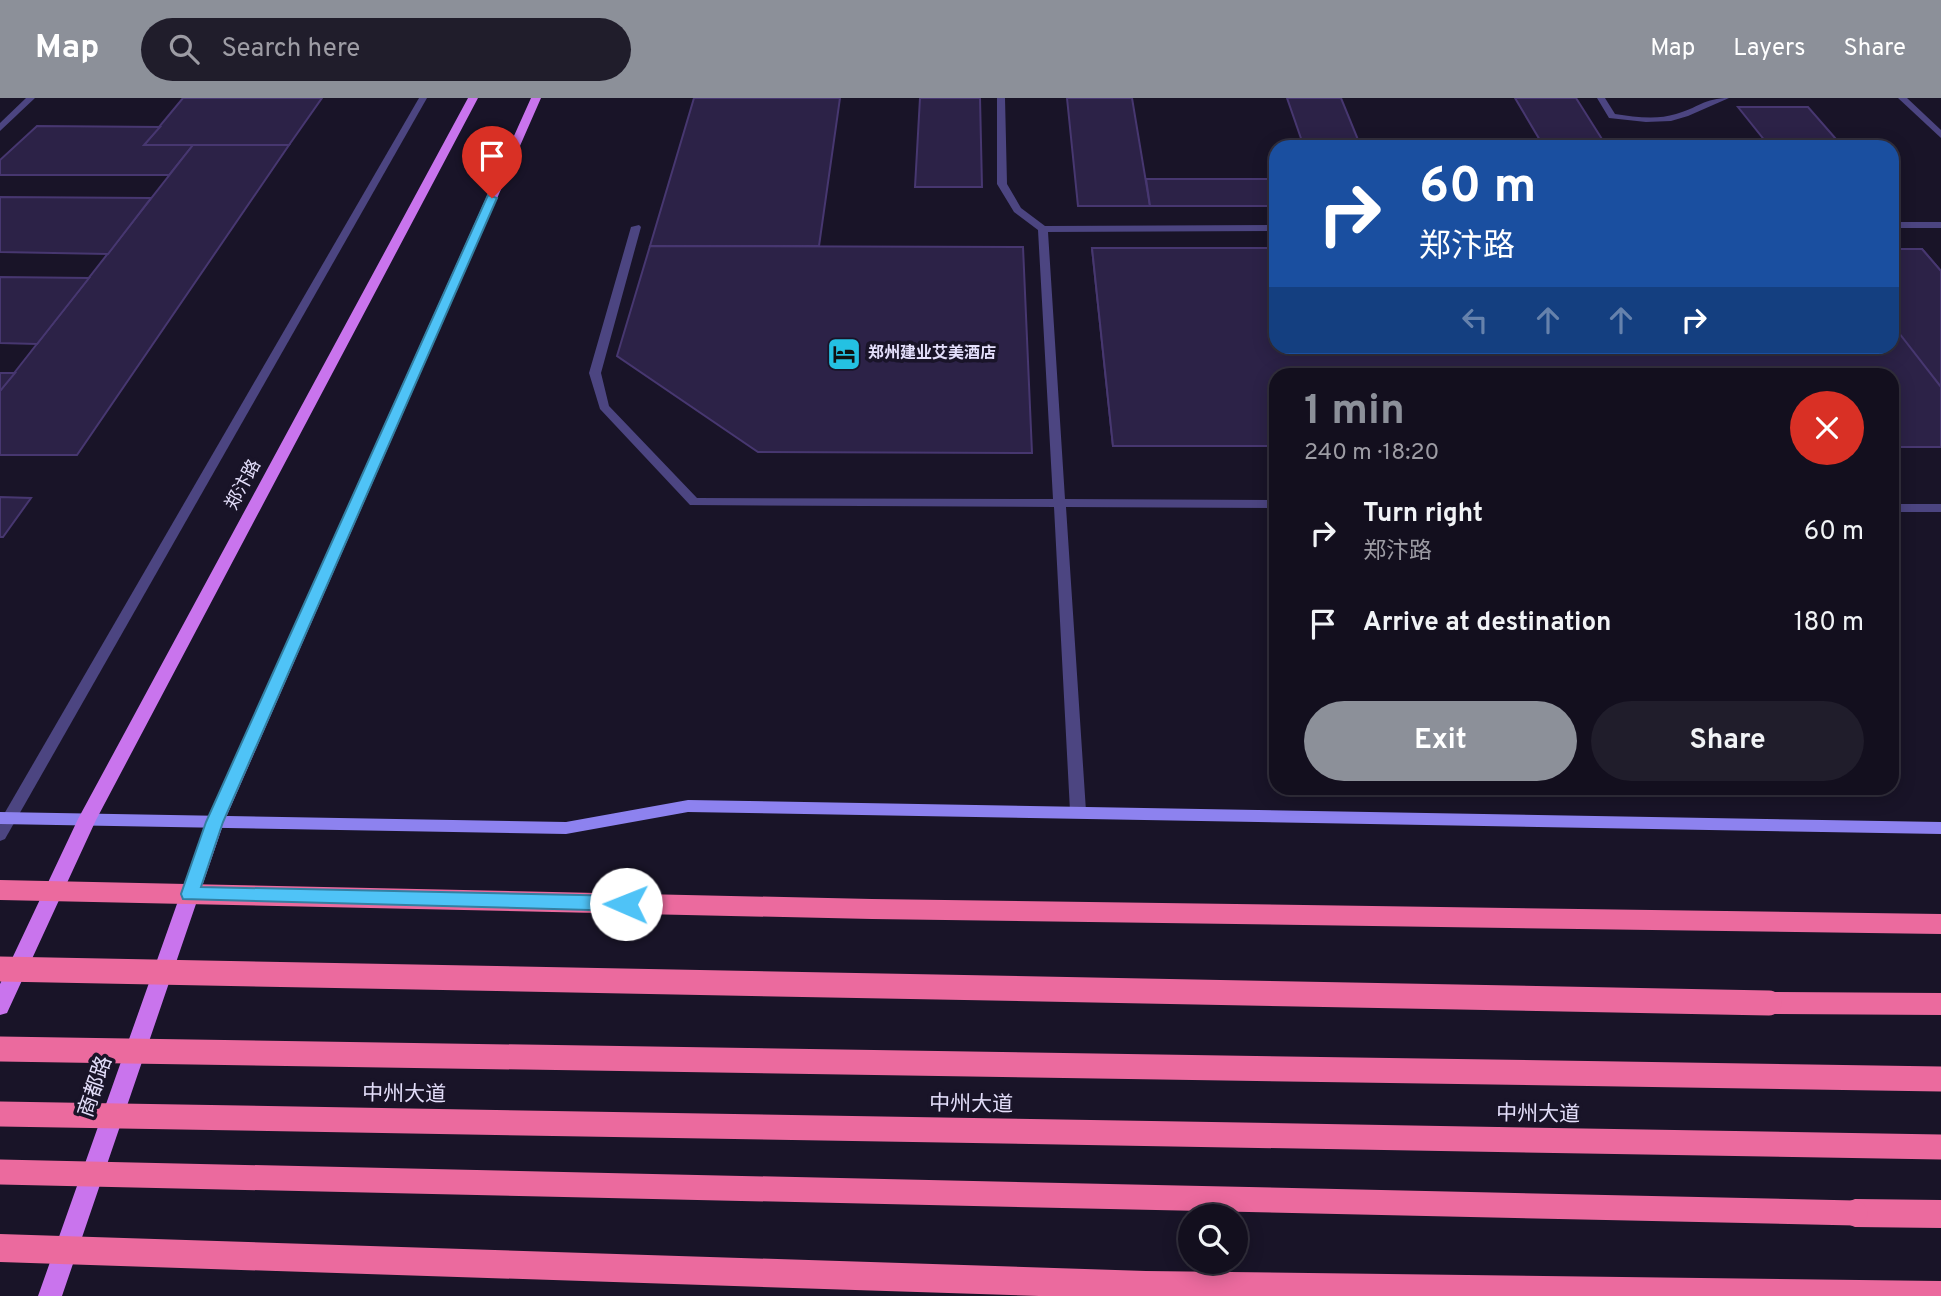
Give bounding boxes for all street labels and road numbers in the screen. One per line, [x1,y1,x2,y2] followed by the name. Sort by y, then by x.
[221,456,267,514] street label: 郑汴路
[73,1053,119,1121] street label: 商都路
[362,1081,446,1109] street label: 中州大道
[929,1091,1013,1119] street label: 中州大道
[1496,1101,1580,1129] street label: 中州大道

